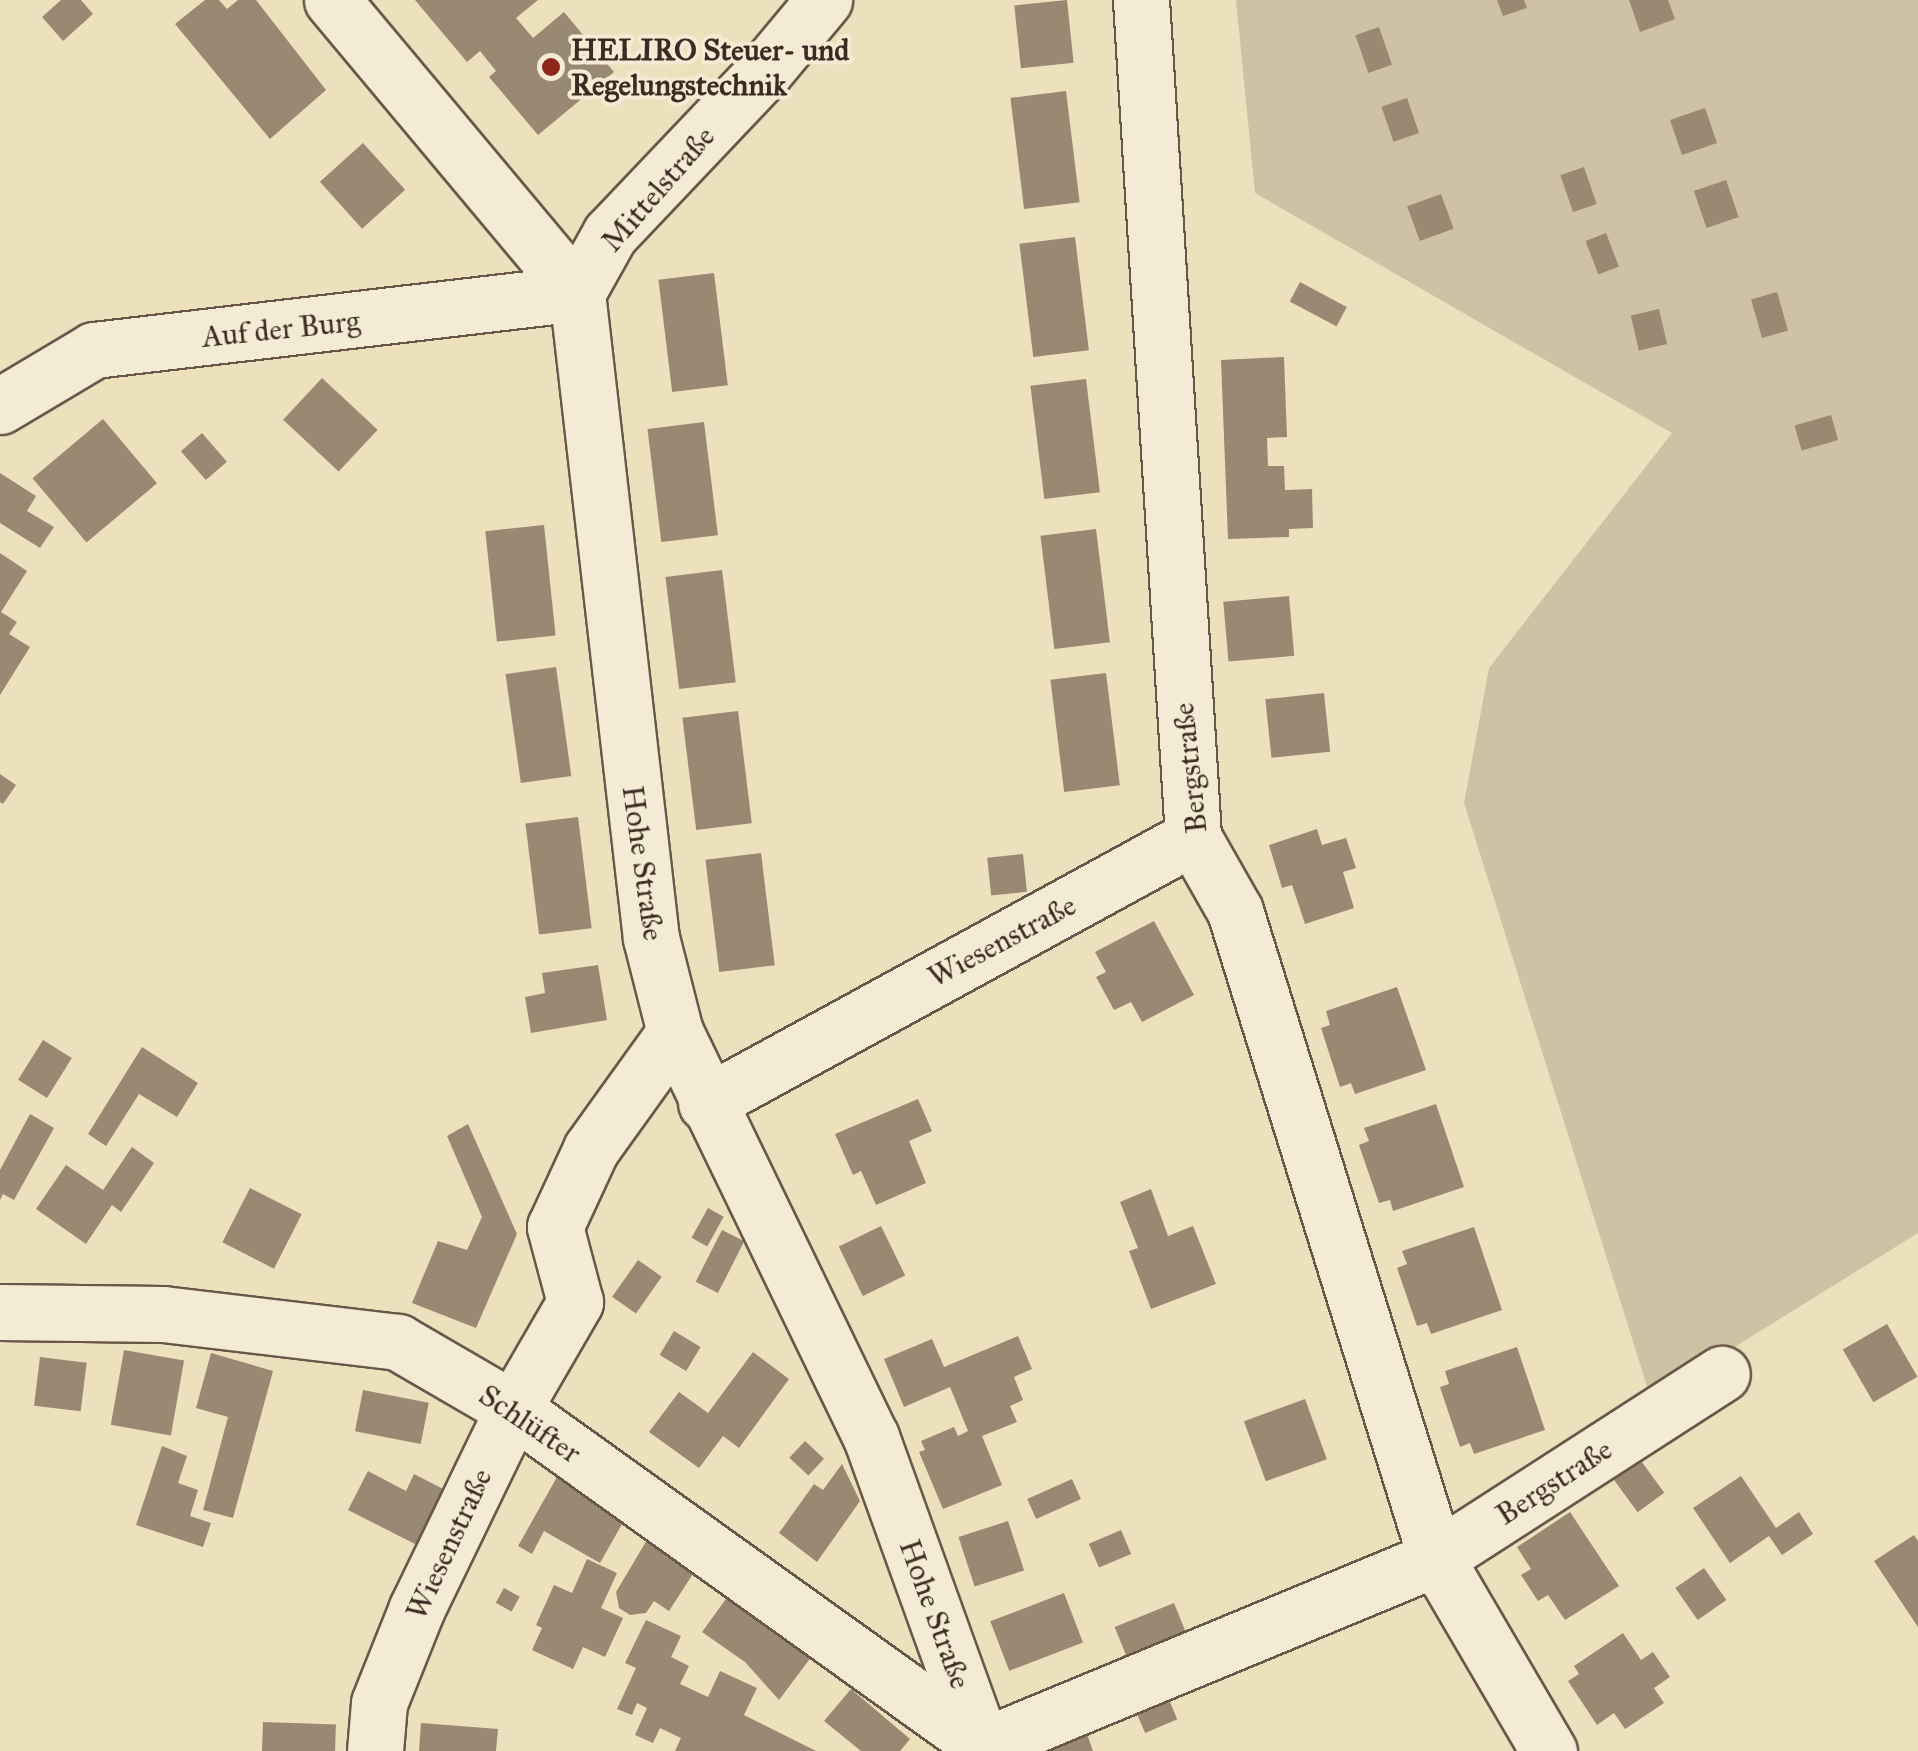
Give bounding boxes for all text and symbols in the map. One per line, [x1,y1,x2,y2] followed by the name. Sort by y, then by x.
[571,32,849,102] place label: HELIRO Steuer- und Regelungstechnik
[540,56,562,78] marker: HELIRO Steuer- und Regelungstechnik
[594,119,722,259] street label: Mittelstraße
[200,303,362,355] street label: Auf der Burg
[1165,701,1215,835] street label: Bergstraße
[614,783,672,943] street label: Hohe Straße
[922,887,1082,995] street label: Wiesenstraße
[472,1377,588,1471] street label: Schlüfter
[1489,1431,1619,1533] street label: Bergstraße
[398,1463,500,1625] street label: Wiesenstraße
[891,1534,979,1694] street label: Hohe Straße

